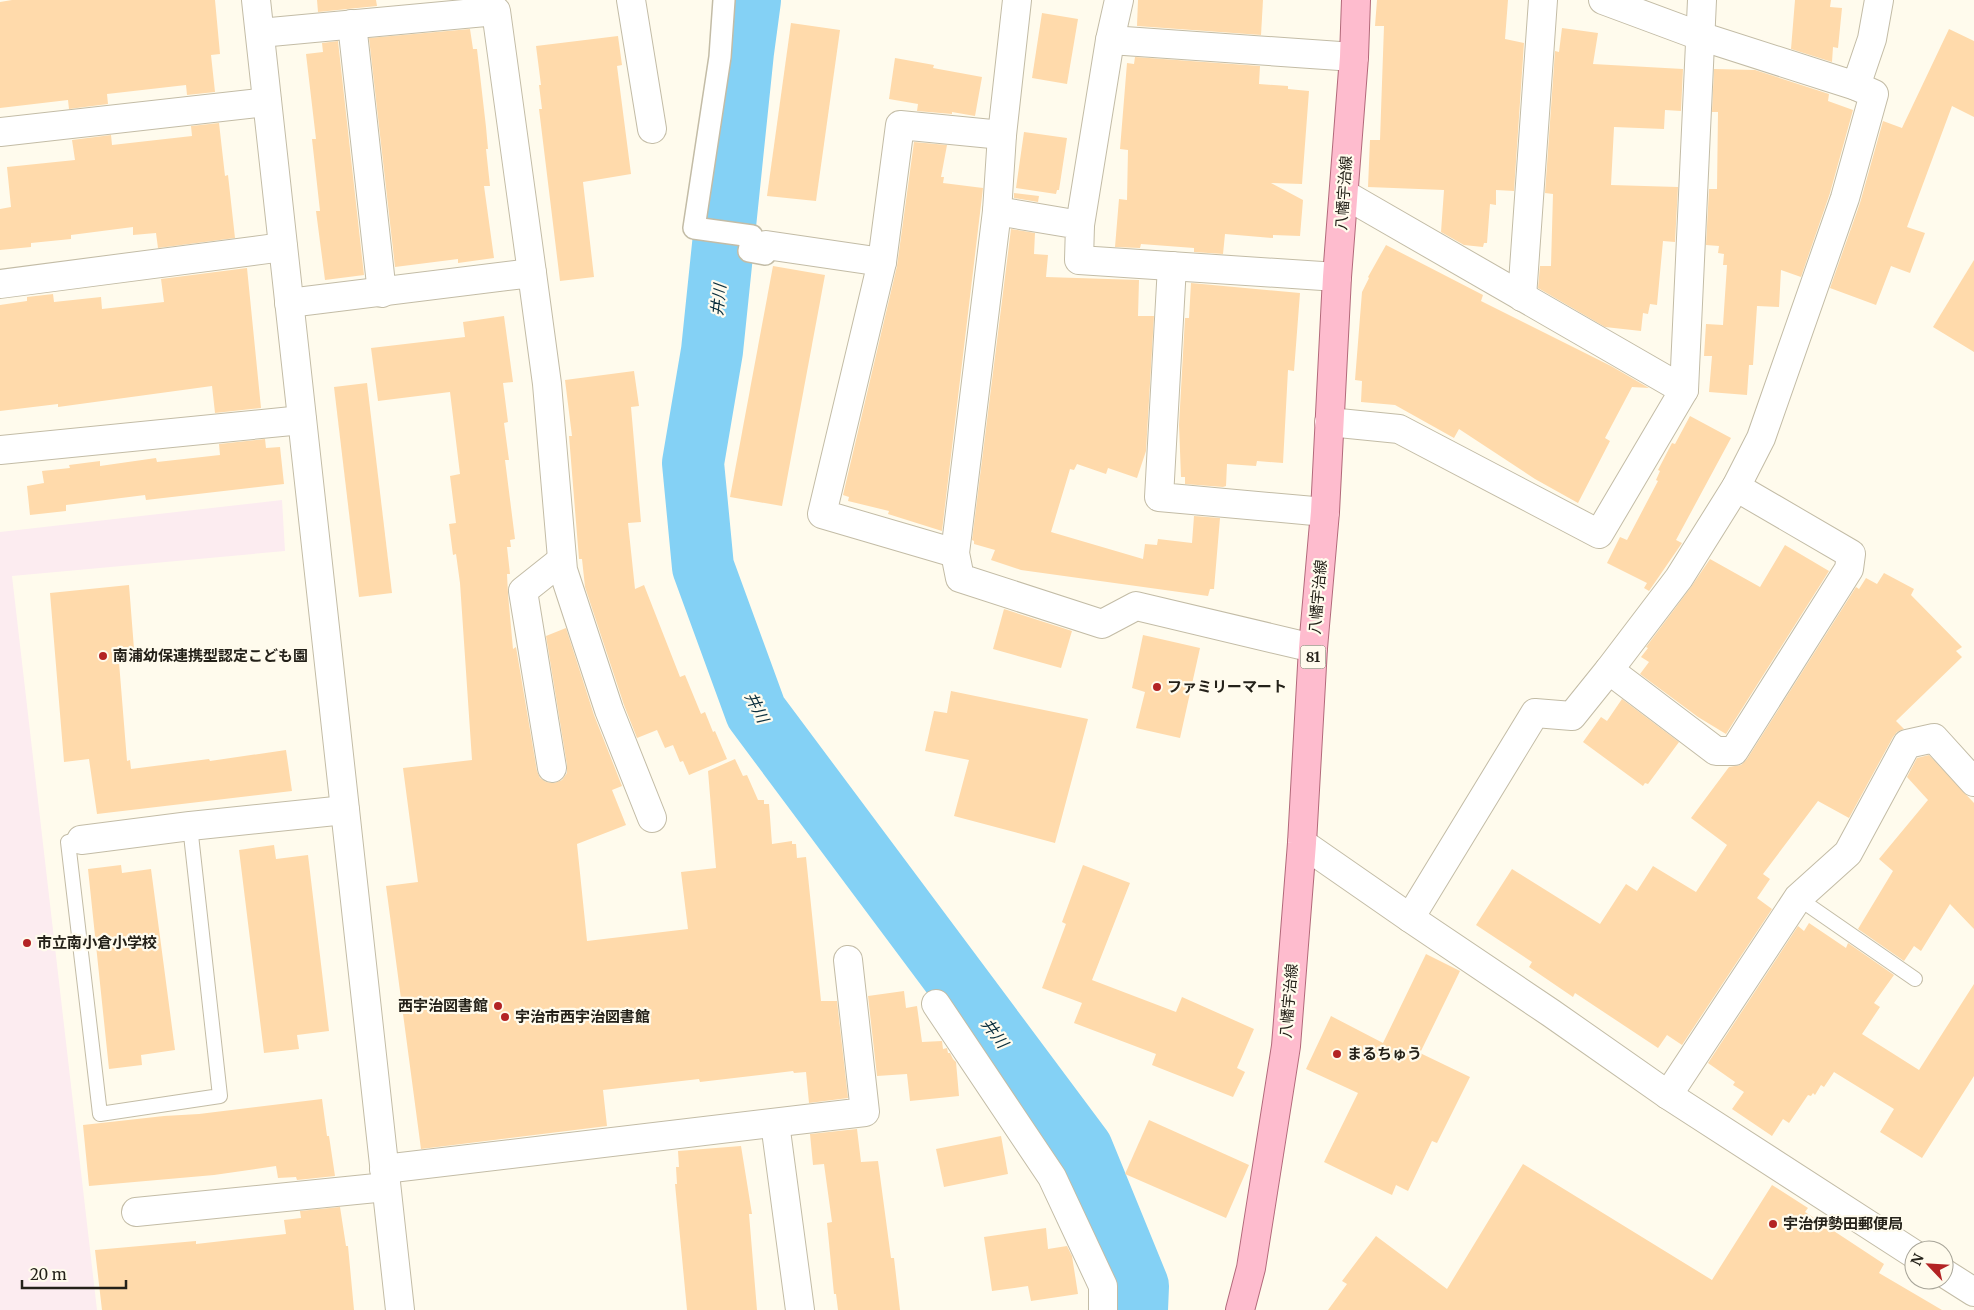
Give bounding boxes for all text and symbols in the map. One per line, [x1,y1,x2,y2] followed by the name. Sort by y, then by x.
[1331,155,1356,231] street label: 八幡宇治線
[706,281,730,317] water label: 井川
[1305,559,1330,635] street label: 八幡宇治線
[113,646,308,665] place label: 南浦幼保連携型認定こども園
[1300,646,1326,669] road number: 81
[97,650,109,662] marker: 南浦幼保連携型認定こども園
[1167,677,1287,696] place label: ファミリーマート
[1151,681,1163,693] marker: ファミリーマート
[741,688,774,728] water label: 井川
[37,933,157,952] place label: 市立南小倉小学校
[21,937,33,949] marker: 市立南小倉小学校
[1276,963,1301,1039] street label: 八幡宇治線
[398,996,488,1015] place label: 西宇治図書館
[492,1000,504,1012] marker: 西宇治図書館
[515,1007,650,1026] place label: 宇治市西宇治図書館
[499,1011,511,1023] marker: 宇治市西宇治図書館
[977,1014,1014,1053] water label: 井川
[1347,1044,1422,1063] place label: まるちゅう
[1331,1048,1343,1060] marker: まるちゅう
[1783,1214,1903,1233] place label: 宇治伊勢田郵便局
[1767,1218,1779,1230] marker: 宇治伊勢田郵便局
[1904,1240,1954,1290] north arrow
[1907,1251,1928,1268] text: N
[22,1258,126,1290] scale bar
[30,1265,67,1284] text: 20 m

